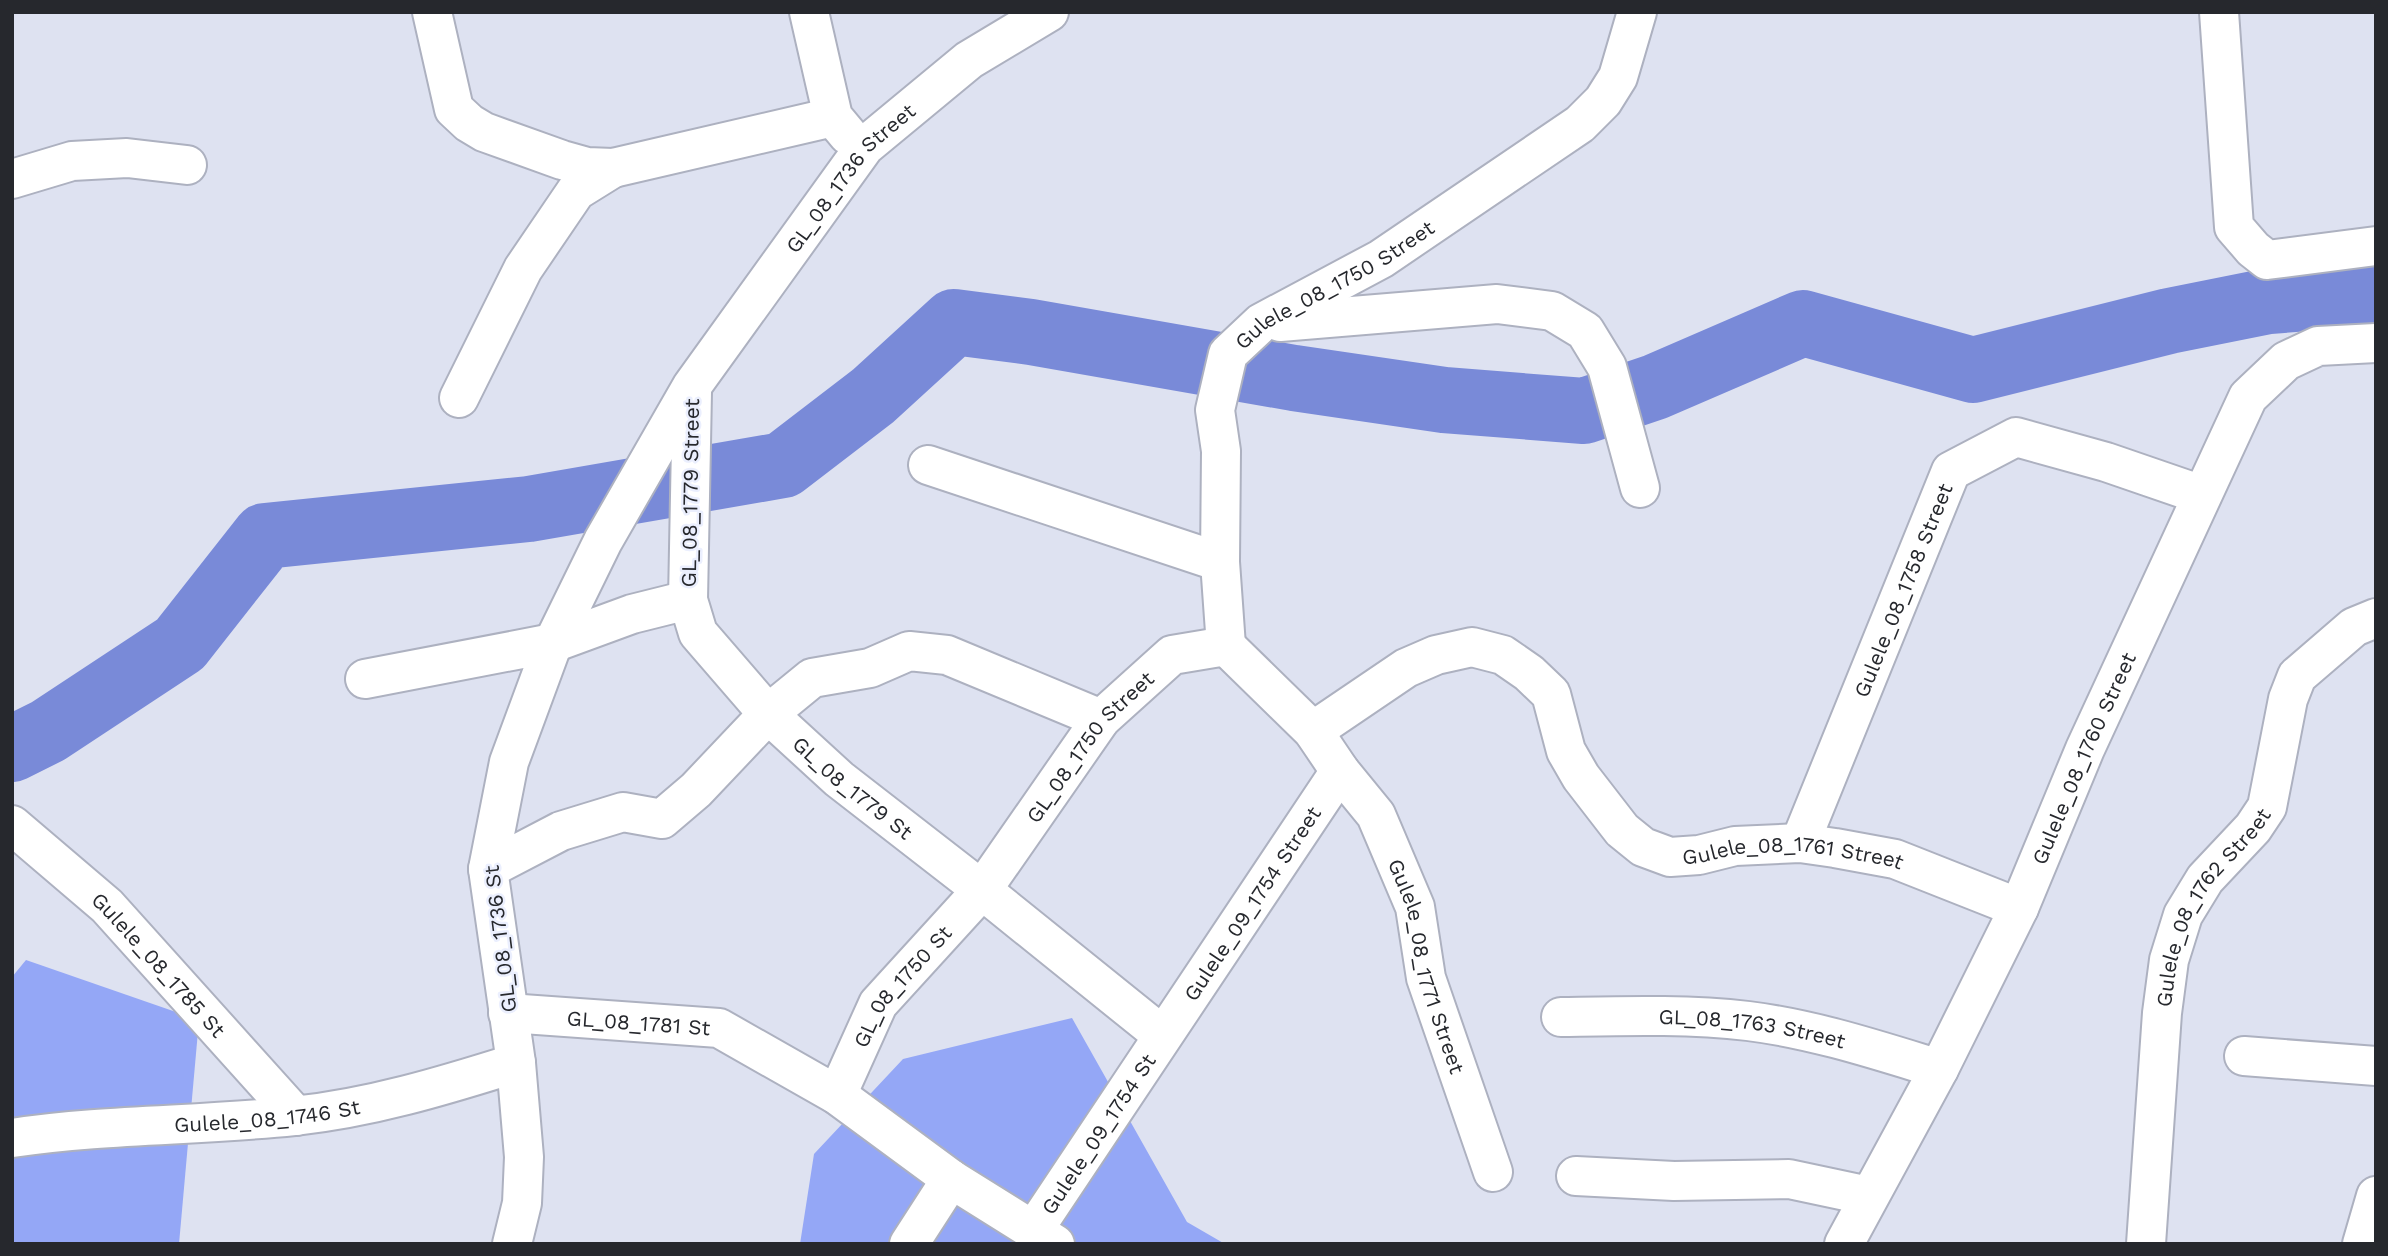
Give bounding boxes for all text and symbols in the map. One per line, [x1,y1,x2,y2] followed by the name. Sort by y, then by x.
[780,97,920,257] street label: GL_08_1736 Street
[1229,214,1439,354] street label: Gulele_08_1750 Street
[676,398,704,588] street label: GL_08_1779 Street
[1848,479,1957,701] street label: Gulele_08_1758 Street
[2026,648,2141,868] street label: Gulele_08_1760 Street
[1020,665,1159,827] street label: GL_08_1750 Street
[788,731,918,844] street label: GL_08_1779 St
[1178,801,1326,1005] street label: Gulele_09_1754 Street
[2150,803,2276,1008] street label: Gulele_08_1762 Street
[1681,830,1908,874] street label: Gulele_08_1761 Street
[1383,855,1471,1077] street label: Gulele_08_1771 Street
[479,864,521,1014] street label: GL_08_1736 St
[87,886,231,1042] street label: Gulele_08_1785 St
[848,920,956,1051] street label: GL_08_1750 St
[1658,1004,1848,1053] street label: GL_08_1763 Street
[566,1005,712,1040] street label: GL_08_1781 St
[1035,1049,1161,1219] street label: Gulele_09_1754 St
[173,1093,362,1137] street label: Gulele_08_1746 St

